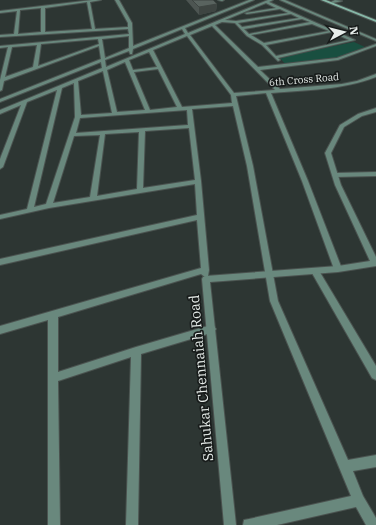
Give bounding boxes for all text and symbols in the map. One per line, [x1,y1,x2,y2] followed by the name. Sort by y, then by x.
[324,12,364,52] north arrow
[346,26,361,36] text: N
[268,70,340,89] street label: 6th Cross Road
[185,294,217,462] street label: Sahukar Chennaiah Road

